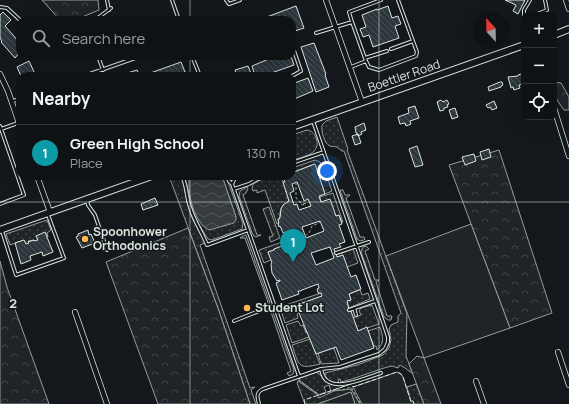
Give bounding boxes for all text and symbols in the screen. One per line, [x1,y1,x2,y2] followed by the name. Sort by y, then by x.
[473,12,509,48] north arrow
[521,12,557,120] map controls
[521,12,557,48] button: +
[16,16,296,60] search box
[30,27,52,49] icon: search
[62,28,145,49] text: Search here
[521,48,557,84] button: −
[365,55,442,96] street label: Boettler Road
[521,84,557,120] button: locate
[32,87,90,110] text: Nearby
[70,133,204,154] text: Green High School
[42,144,48,162] text: 1
[246,144,280,162] text: 130 m
[70,154,103,172] text: Place
[317,161,337,181] your location
[93,223,167,254] place label: Spoonhower Orthodonics
[280,229,306,262] pin: 1
[80,234,90,244] marker: Spoonhower Orthodonics
[9,294,17,312] text: 2
[255,299,324,316] place label: Student Lot
[242,303,252,313] marker: Student Lot

